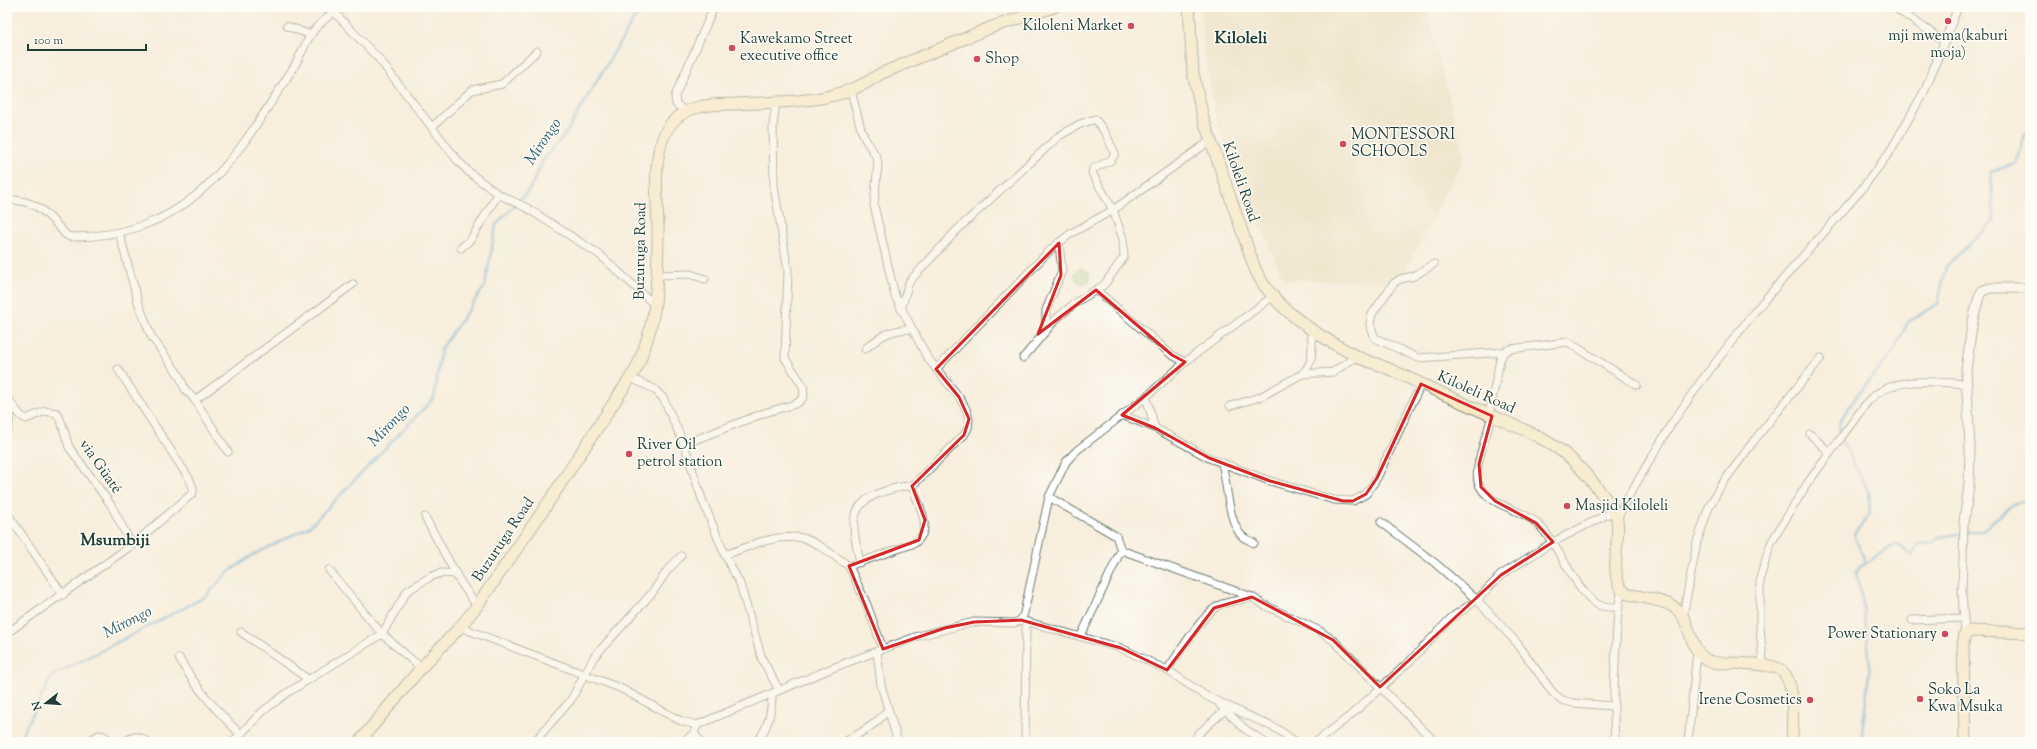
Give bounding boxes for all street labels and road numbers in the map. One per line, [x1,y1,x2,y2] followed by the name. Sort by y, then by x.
[1216,139,1264,225] street label: Kiloleli Road
[630,201,652,300] street label: Buzuruga Road
[1434,366,1519,420] street label: Kiloleli Road
[74,436,126,498] street label: via Güaté
[468,493,540,586] street label: Buzuruga Road

